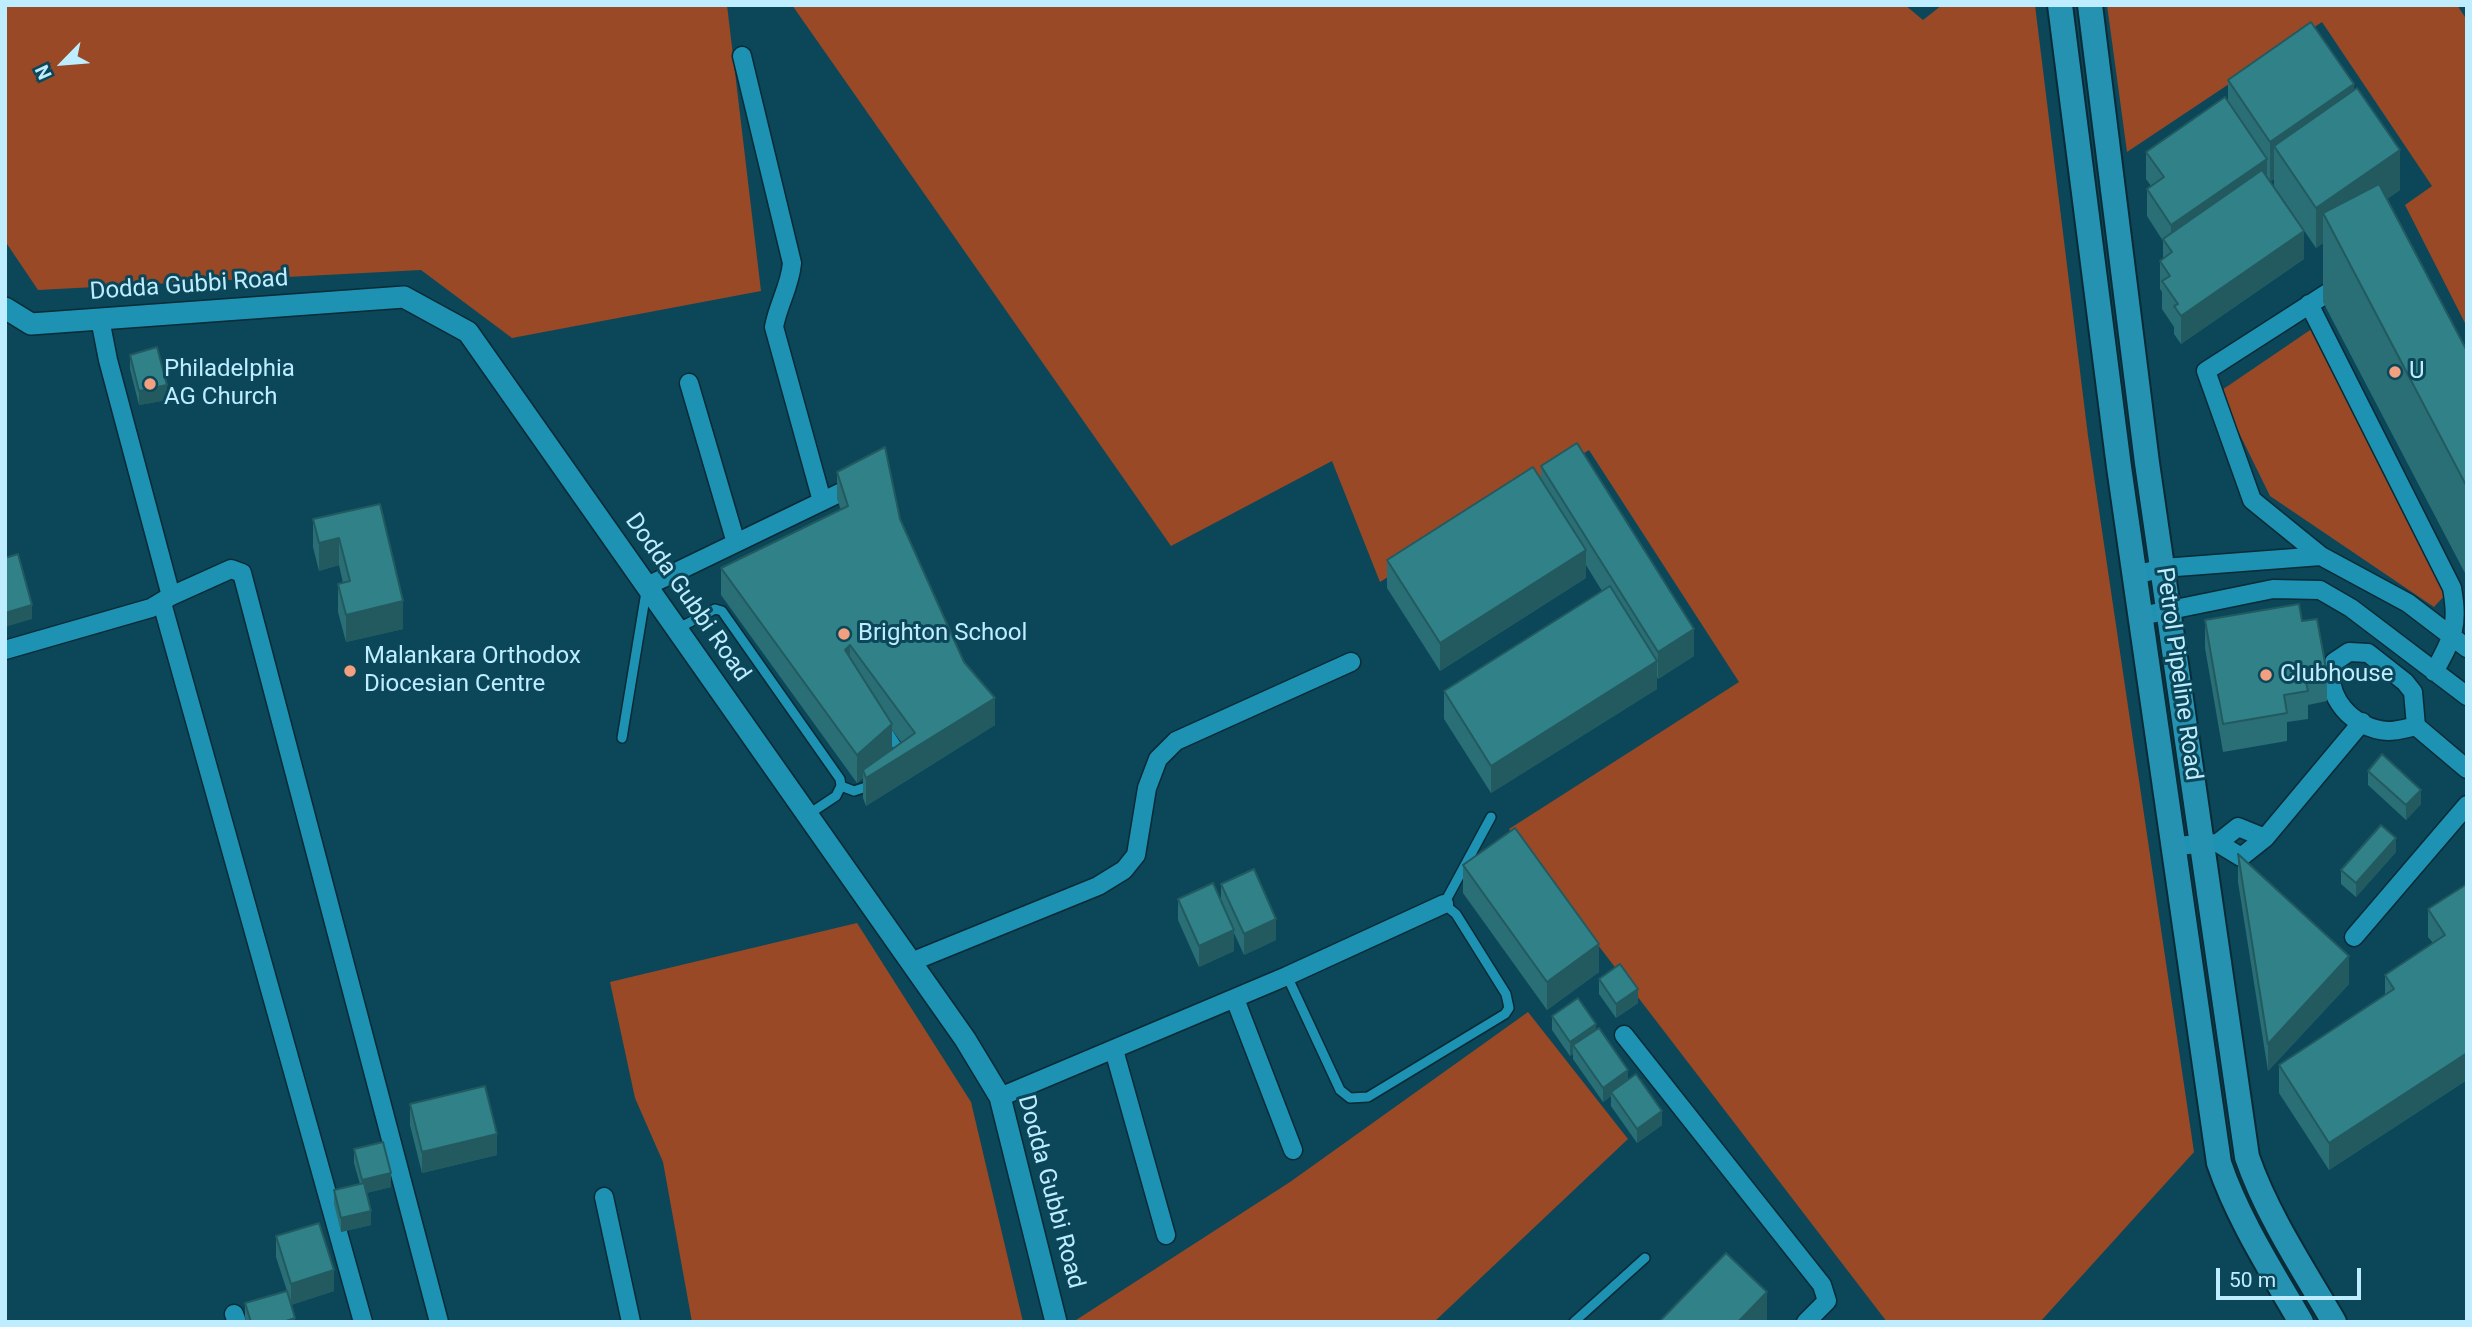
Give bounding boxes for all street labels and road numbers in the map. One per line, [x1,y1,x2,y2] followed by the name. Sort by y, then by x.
[89,265,289,307] street label: Dodda Gubbi Road
[618,508,756,688] street label: Dodda Gubbi Road
[2149,566,2207,782] street label: Petrol Pipeline Road
[1010,1092,1090,1292] street label: Dodda Gubbi Road

